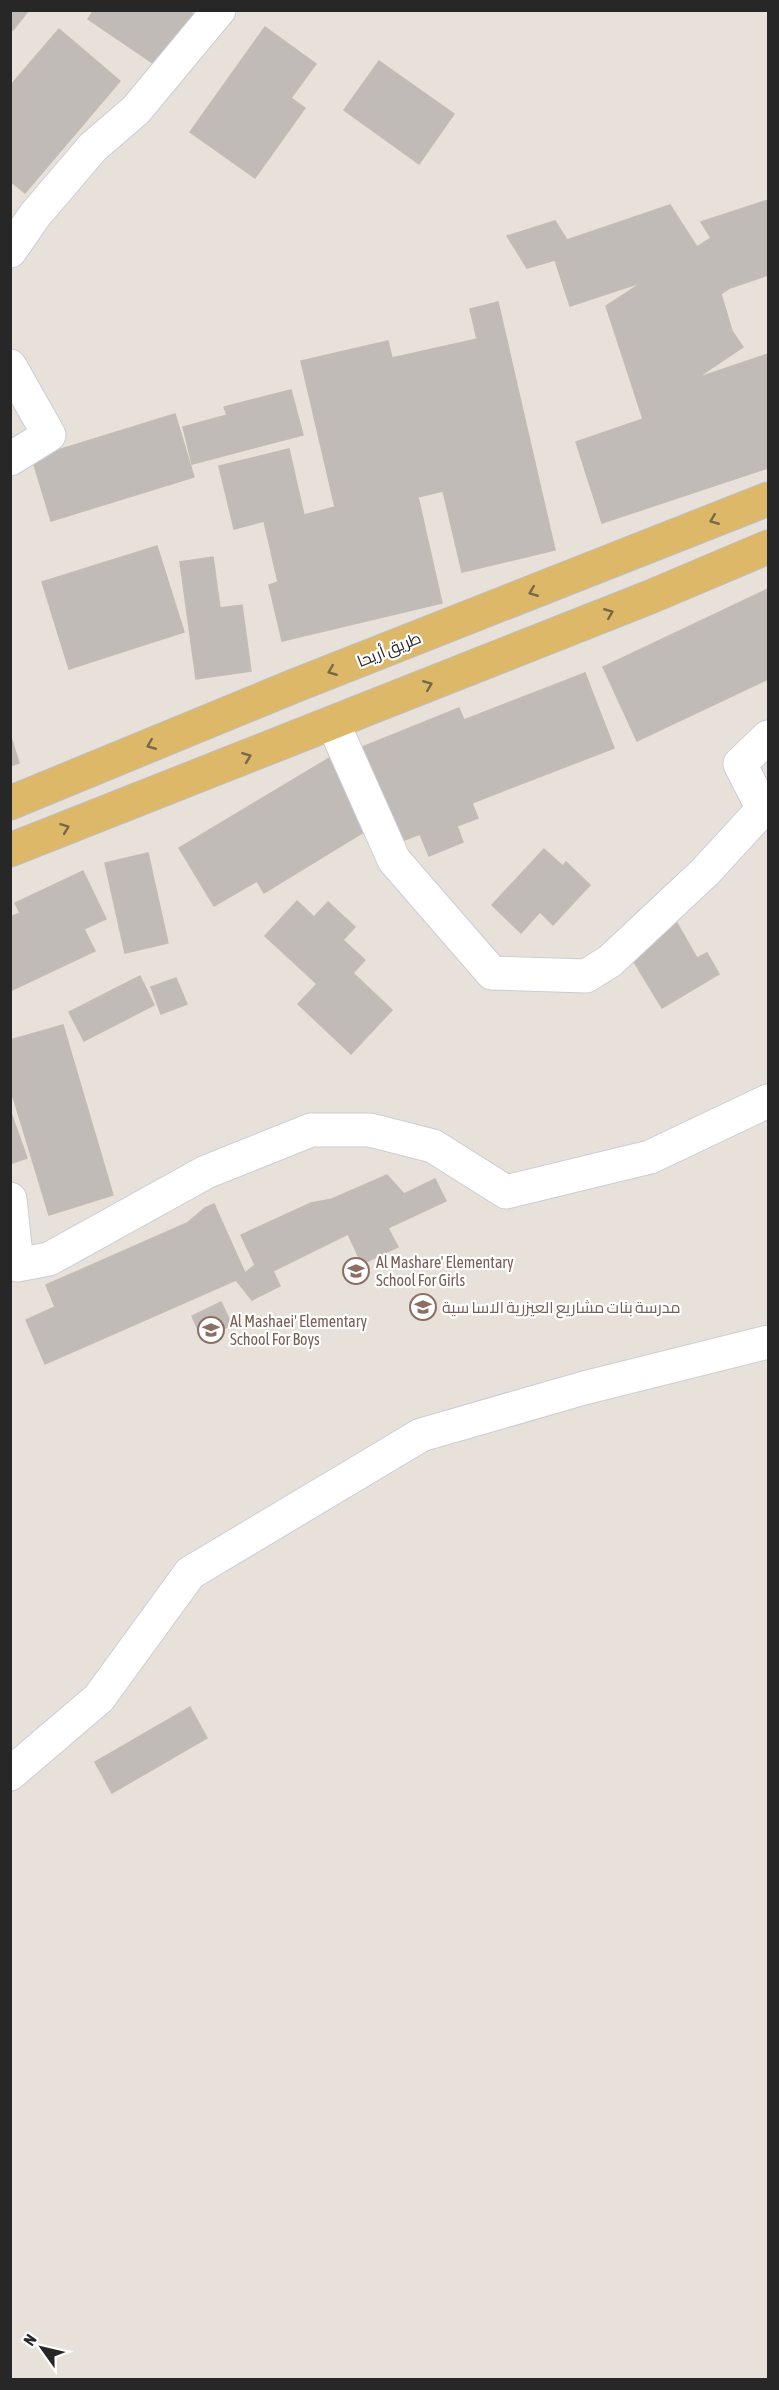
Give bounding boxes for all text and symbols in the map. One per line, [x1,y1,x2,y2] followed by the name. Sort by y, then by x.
[709,513,720,525] one-way arrow
[528,585,539,597] one-way arrow
[603,608,614,620] one-way arrow
[354,628,424,672] street label: طريق أريحا
[327,664,338,677] one-way arrow
[422,680,433,692] one-way arrow
[147,738,158,750] one-way arrow
[240,752,251,764] one-way arrow
[59,823,70,836] one-way arrow
[376,1253,514,1289] place label: Al Mashare' Elementary School For Girls
[341,1256,371,1286] school or university icon: Al Mashare' Elementary School For Girls
[408,1292,438,1322] school or university icon: مدرسة بنات مشاريع العيزرية الاسا سية
[442,1298,681,1319] place label: مدرسة بنات مشاريع العيزرية الاسا سية
[230,1312,368,1349] place label: Al Mashaei' Elementary School For Boys
[196,1315,226,1345] school or university icon: Al Mashaei' Elementary School For Boys
[12,2318,72,2378] north arrow
[19,2331,40,2349] text: N

